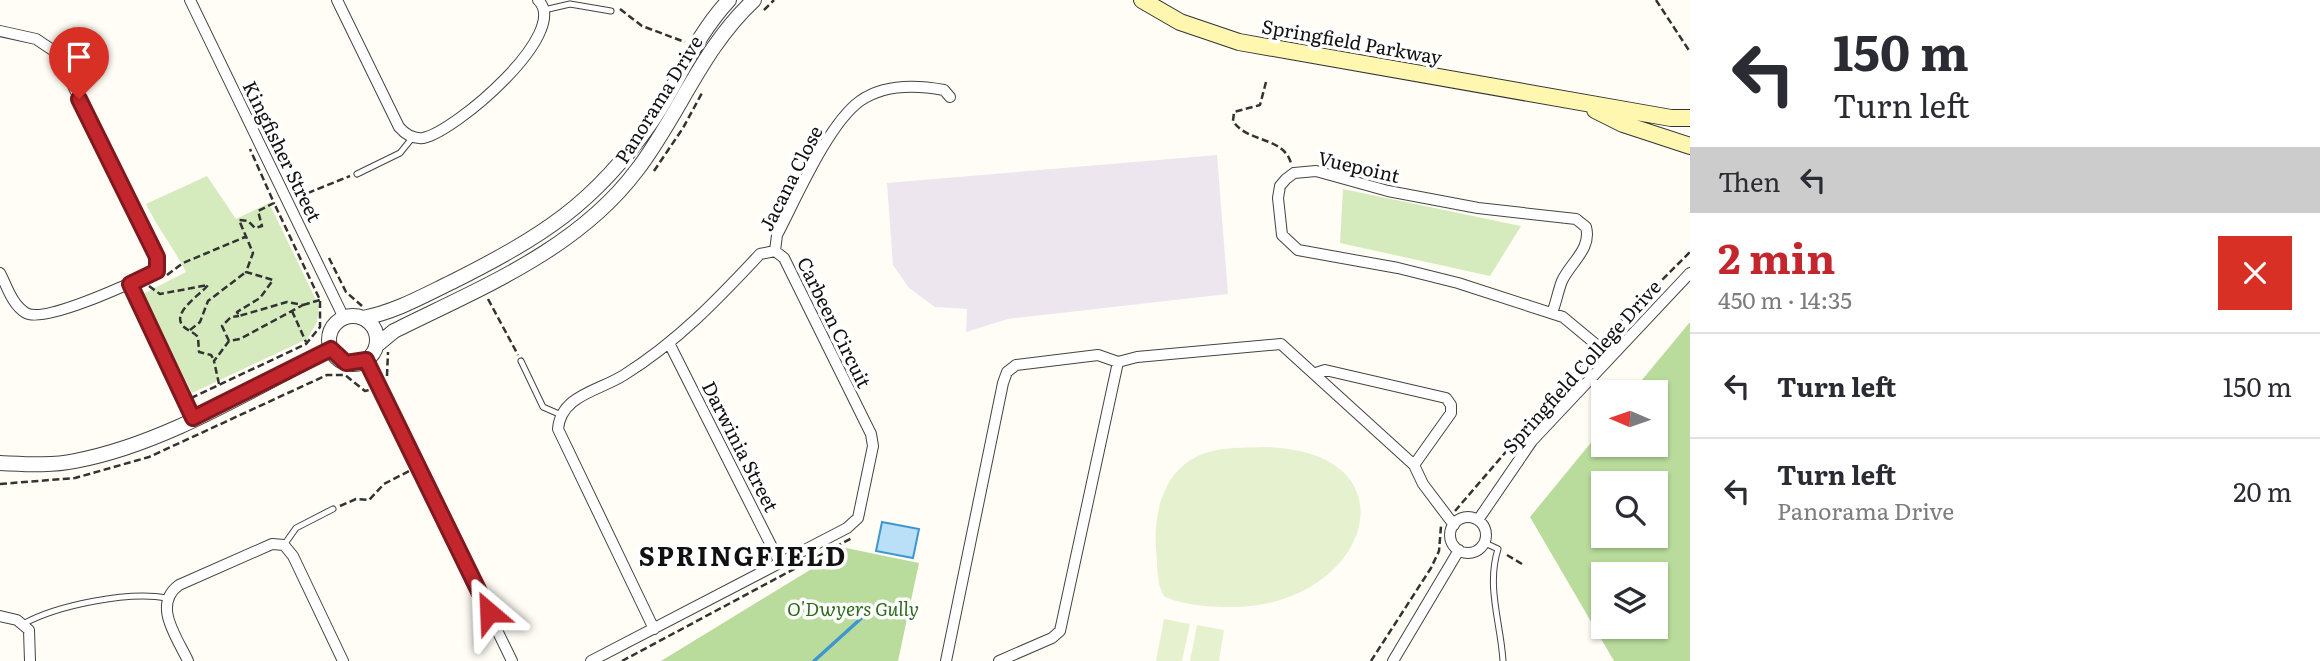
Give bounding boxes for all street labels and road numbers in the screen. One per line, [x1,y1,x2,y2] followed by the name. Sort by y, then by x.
[1260,11,1444,71] street label: Springfield Parkway
[607,29,709,168] street label: Panorama Drive
[237,76,329,227] street label: Kingfisher Street
[751,120,829,235] street label: Jacana Close
[1315,143,1403,189] street label: Vuepoint
[791,252,879,393] street label: Carbeen Circuit
[1495,273,1667,459] street label: Springfield College Drive
[696,376,786,517] street label: Darwinia Street

